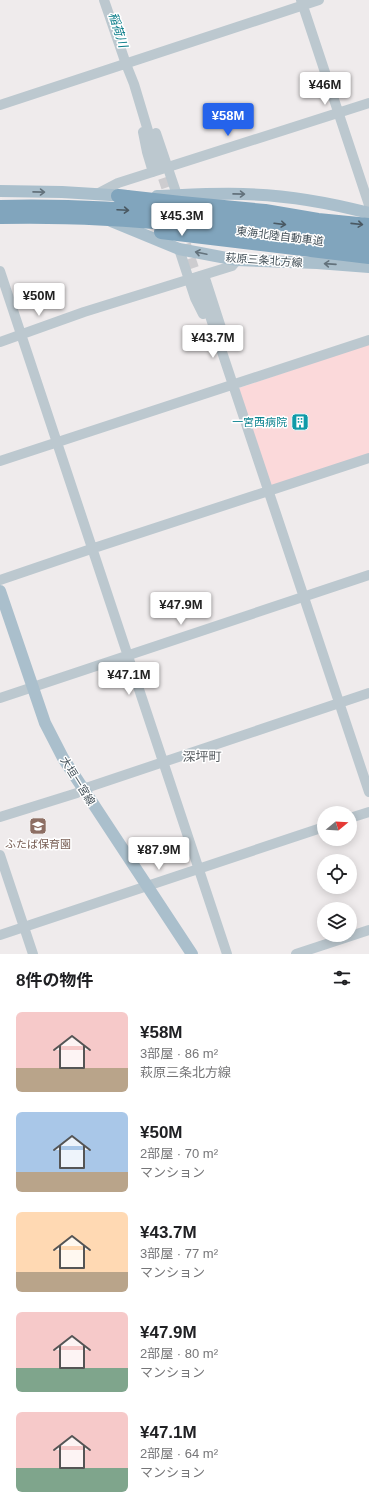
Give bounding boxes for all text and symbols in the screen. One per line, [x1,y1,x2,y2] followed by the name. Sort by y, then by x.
[106,11,131,51] water label: 稲荷川
[301,72,349,106] pin: ¥46M
[309,77,341,92] text: ¥46M
[204,103,252,137] pin: ¥58M
[212,108,244,123] text: ¥58M
[32,188,45,196] one-way arrow
[232,190,245,198] one-way arrow
[149,203,215,237] pin: ¥45.3M
[116,206,129,213] one-way arrow
[160,208,204,223] text: ¥45.3M
[351,220,364,228] one-way arrow
[273,221,286,228] one-way arrow
[236,225,324,247] street label: 東海北陸自動車道
[195,249,208,257] one-way arrow
[225,251,303,269] street label: 萩原三条北方線
[324,260,337,268] one-way arrow
[15,283,63,317] pin: ¥50M
[23,288,55,303] text: ¥50M
[180,325,246,359] pin: ¥43.7M
[191,330,235,345] text: ¥43.7M
[290,412,310,432] building icon: 一宮西病院
[232,416,287,428] place label: 一宮西病院
[148,592,214,626] pin: ¥47.9M
[159,597,203,612] text: ¥47.9M
[96,662,162,696] pin: ¥47.1M
[107,667,151,682] text: ¥47.1M
[182,749,222,764] district label: 深坪町
[58,754,98,808] street label: 大垣一宮線
[317,806,357,846] north arrow
[317,806,357,942] map controls
[28,816,48,836] school or university icon: ふたば保育園
[126,837,192,871] pin: ¥87.9M
[5,838,71,850] place label: ふたば保育園
[137,842,181,857] text: ¥87.9M
[317,854,357,894] button: locate
[317,902,357,942] button: layers
[331,967,353,989] icon: filters
[16,971,93,990] text: 8件の物件
[140,1023,183,1042] text: ¥58M
[48,1028,96,1076] icon: home
[140,1046,218,1061] text: 3部屋 · 86 m²
[140,1065,231,1080] text: 萩原三条北方線
[140,1123,183,1142] text: ¥50M
[48,1128,96,1176] icon: home
[140,1146,218,1161] text: 2部屋 · 70 m²
[140,1165,205,1180] text: マンション
[140,1223,197,1242] text: ¥43.7M
[48,1228,96,1276] icon: home
[140,1246,218,1261] text: 3部屋 · 77 m²
[140,1265,205,1280] text: マンション
[140,1323,197,1342] text: ¥47.9M
[48,1328,96,1376] icon: home
[140,1346,218,1361] text: 2部屋 · 80 m²
[140,1365,205,1380] text: マンション
[140,1423,197,1442] text: ¥47.1M
[48,1428,96,1476] icon: home
[140,1446,218,1461] text: 2部屋 · 64 m²
[140,1465,205,1480] text: マンション

